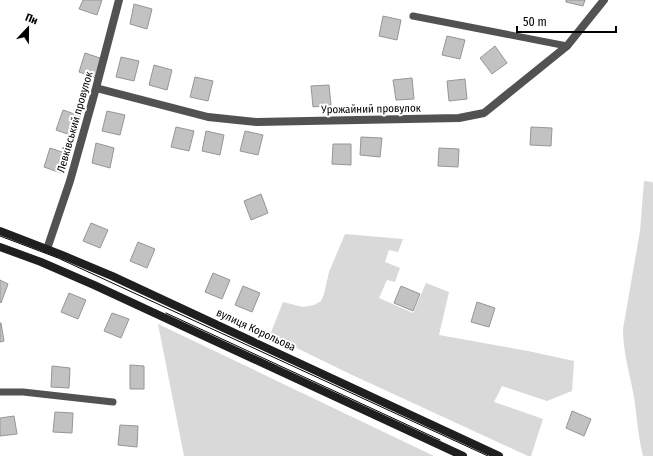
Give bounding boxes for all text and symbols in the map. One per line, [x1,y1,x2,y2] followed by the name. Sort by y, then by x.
[8,8,48,48] north arrow
[517,8,616,34] scale bar
[23,11,40,28] text: Пн
[523,15,547,29] text: 50 m
[54,69,96,174] street label: Левківський провулок
[320,102,422,116] street label: Урожайний провулок
[214,306,298,354] street label: вулиця Корольова

